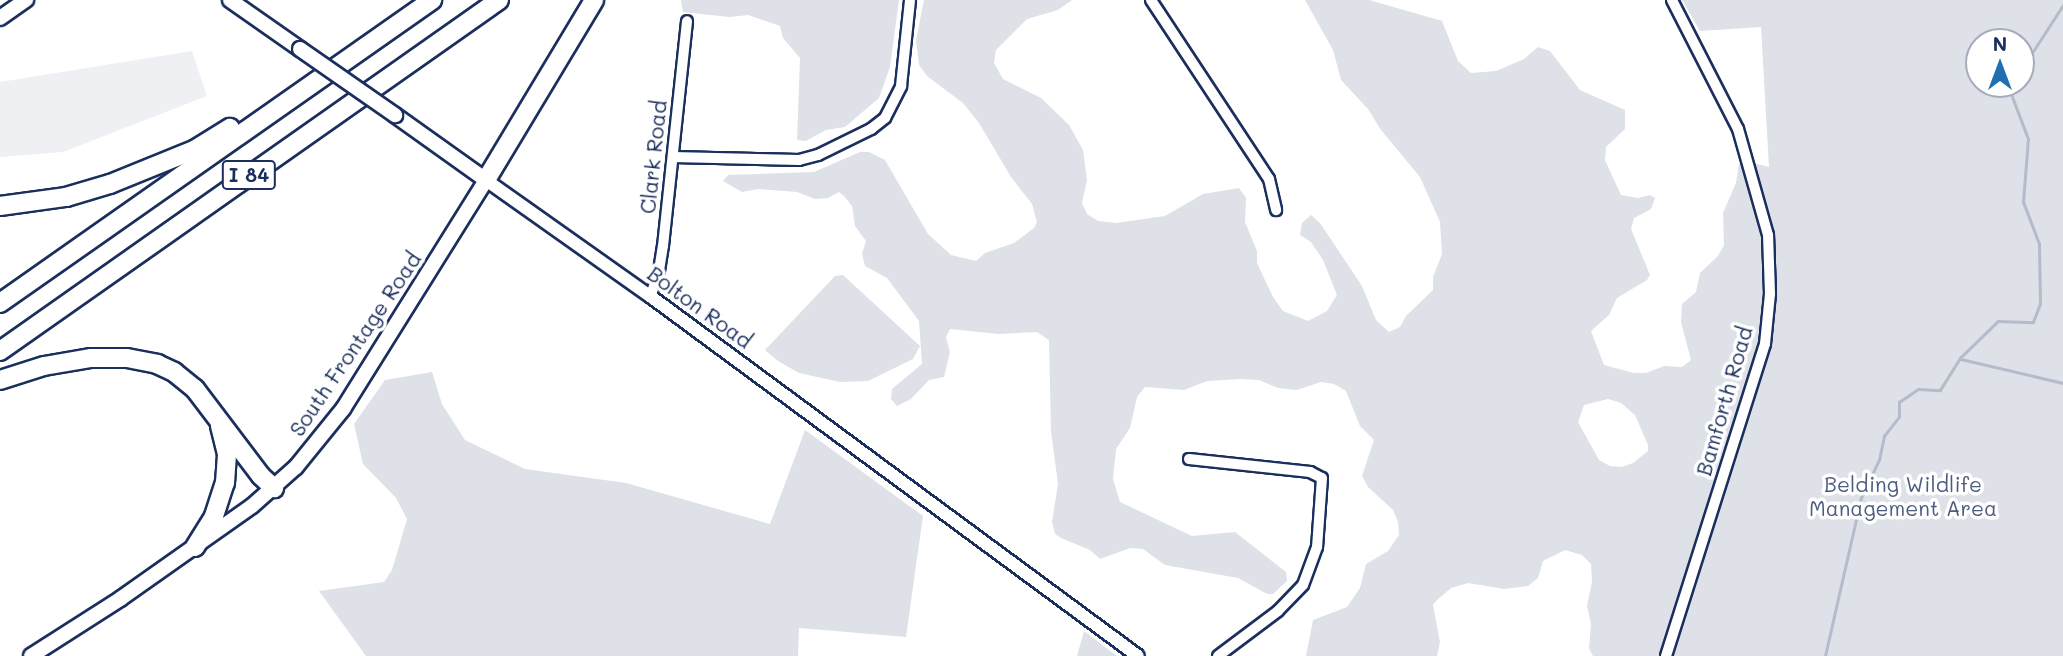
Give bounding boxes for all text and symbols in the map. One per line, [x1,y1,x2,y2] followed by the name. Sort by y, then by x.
[1965,28,2035,98] north arrow
[1993,31,2007,56] text: N
[635,99,671,215] street label: Clark Road
[221,160,277,190] road number: I 84
[284,247,426,441] street label: South Frontage Road
[643,261,757,353] street label: Bolton Road
[1691,323,1757,479] street label: Bamforth Road
[1809,471,1997,521] park label: Belding Wildlife Management Area

